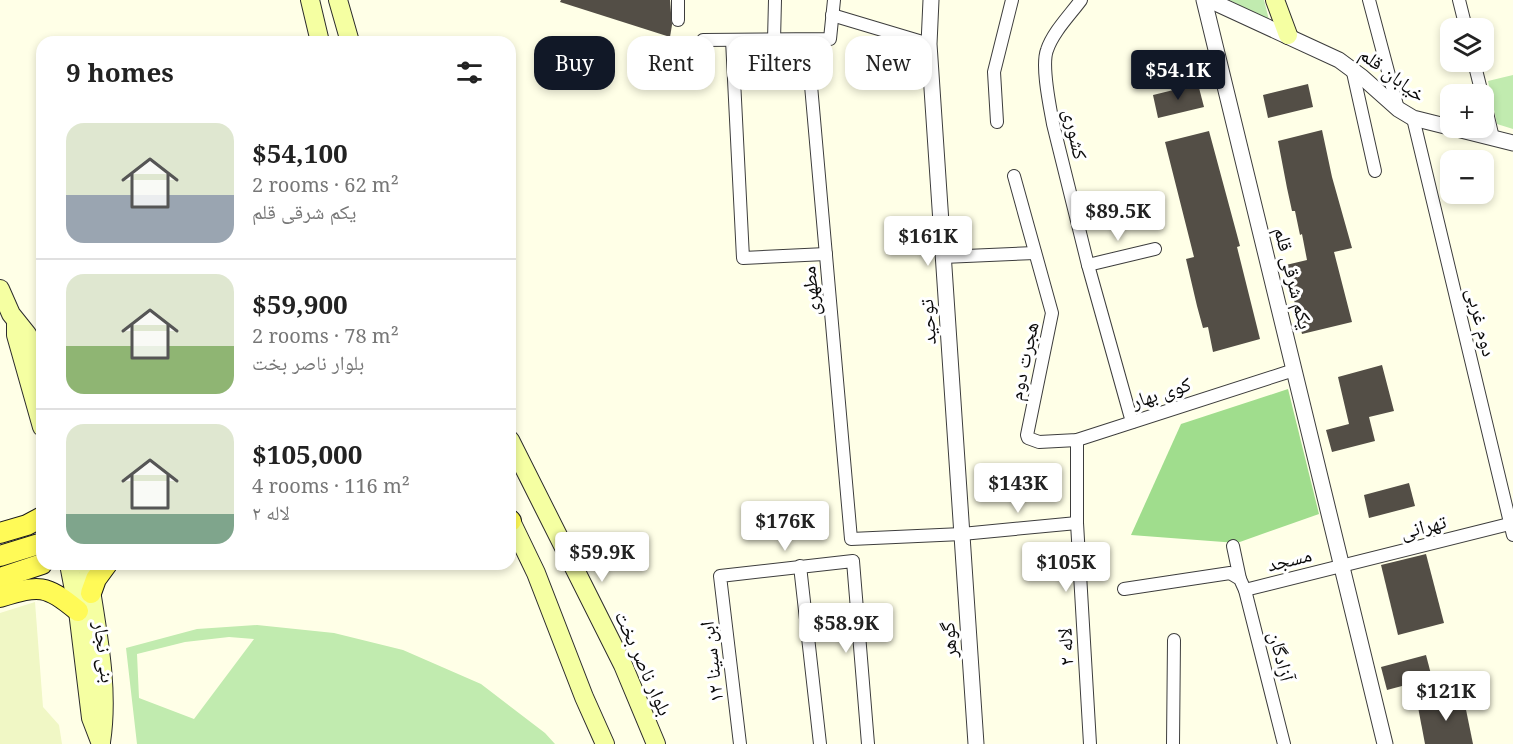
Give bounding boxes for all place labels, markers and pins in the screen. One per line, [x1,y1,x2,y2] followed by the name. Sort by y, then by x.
[1129,50,1227,101] pin: $54.1K
[1069,191,1167,242] pin: $89.5K
[886,216,970,267] pin: $161K
[976,463,1060,514] pin: $143K
[743,501,827,552] pin: $176K
[553,532,651,583] pin: $59.9K
[1024,542,1108,593] pin: $105K
[797,603,895,654] pin: $58.9K
[1404,671,1488,722] pin: $121K

